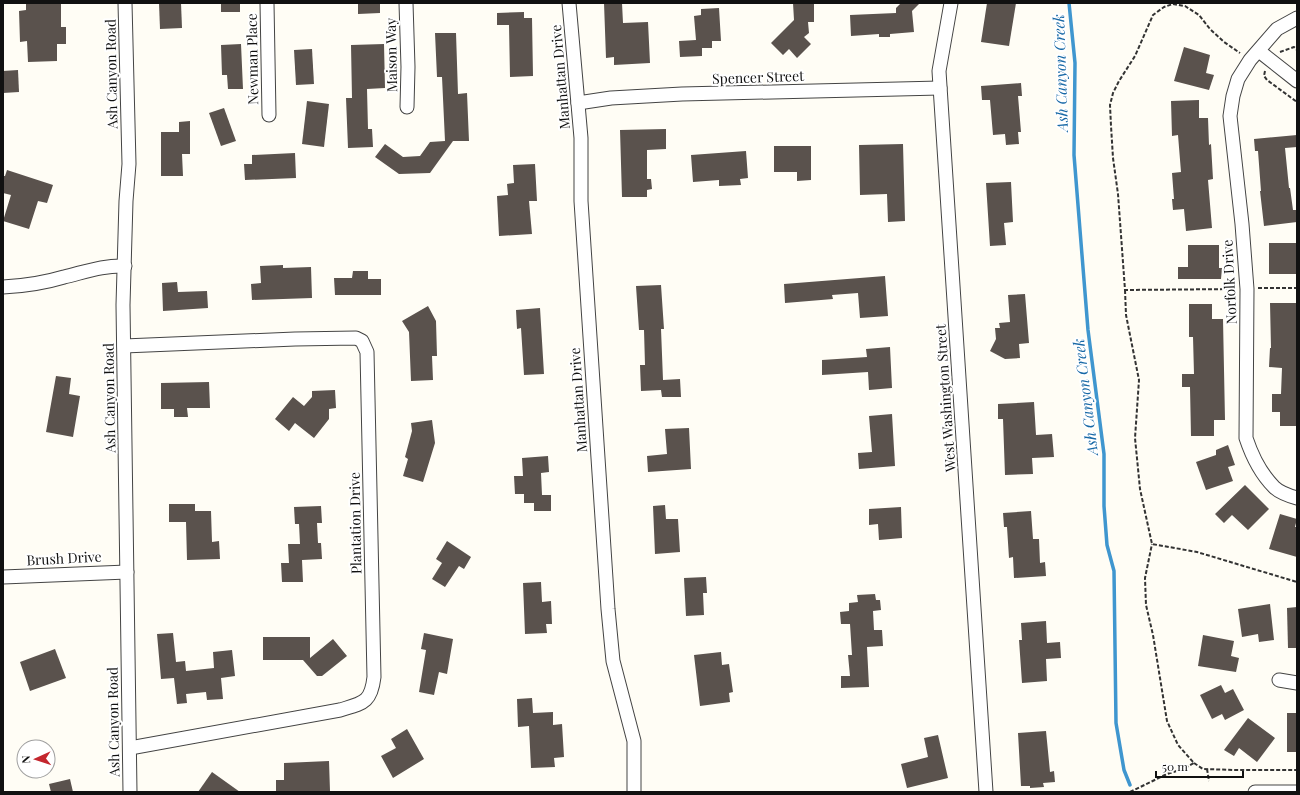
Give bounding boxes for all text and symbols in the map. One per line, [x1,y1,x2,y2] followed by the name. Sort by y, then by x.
[242,13,262,105] street label: Newman Place
[1048,14,1072,134] water label: Ash Canyon Creek
[381,18,401,92] street label: Maison Way
[101,19,121,130] street label: Ash Canyon Road
[546,24,574,130] street label: Manhattan Drive
[712,66,805,88] street label: Spencer Street
[1217,239,1241,325] street label: Norfolk Drive
[930,322,960,473] street label: West Washington Street
[1068,337,1102,458] water label: Ash Canyon Creek
[99,343,119,454] street label: Ash Canyon Road
[565,347,591,453] street label: Manhattan Drive
[345,472,365,574] street label: Plantation Drive
[26,547,102,569] street label: Brush Drive
[103,667,123,778] street label: Ash Canyon Road
[16,739,56,779] north arrow
[1156,753,1243,779] scale bar
[18,755,33,764] text: N
[1162,758,1188,774] text: 50 m

